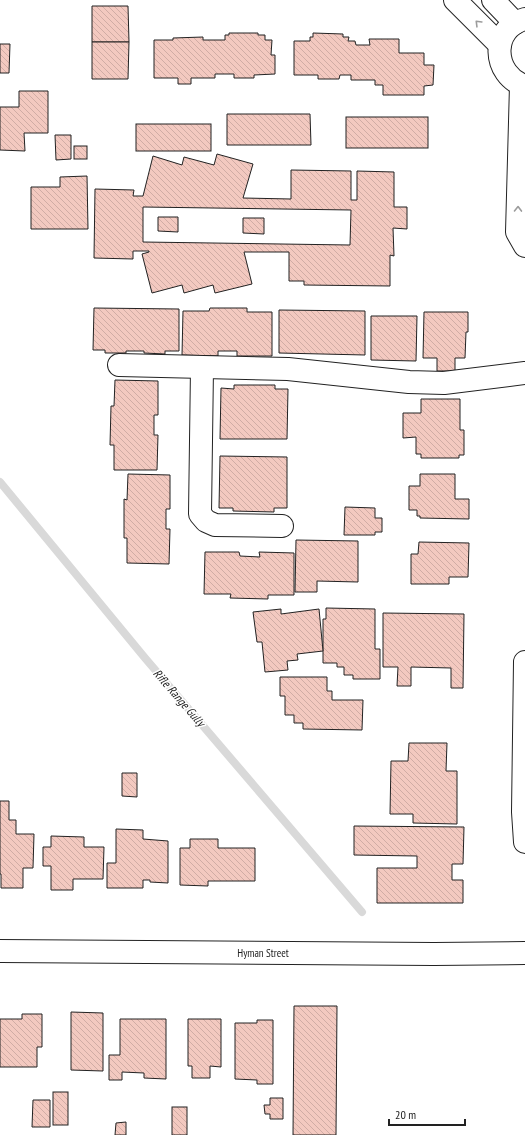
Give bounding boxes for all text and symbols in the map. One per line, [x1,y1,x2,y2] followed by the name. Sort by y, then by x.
[475,20,483,28] one-way arrow
[514,206,522,212] one-way arrow
[150,666,209,731] water label: Rifle Range Gully
[237,946,289,960] street label: Hyman Street
[389,1101,465,1127] scale bar
[395,1107,416,1122] text: 20 m

